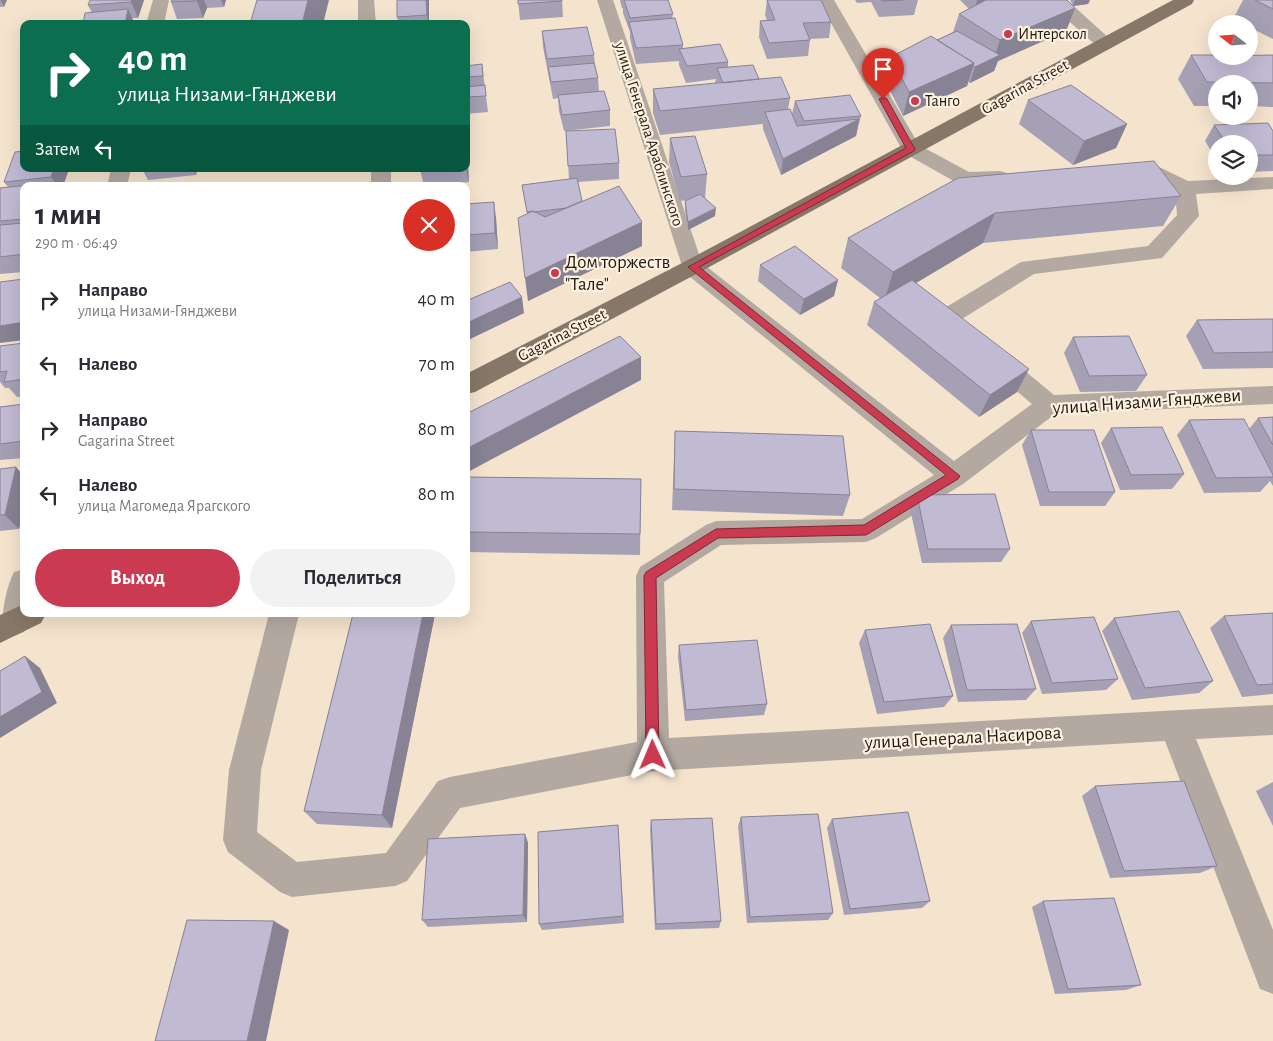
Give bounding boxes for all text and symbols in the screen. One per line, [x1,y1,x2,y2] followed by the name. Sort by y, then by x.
[1208,15,1258,65] north arrow
[1208,15,1258,185] map controls
[1018,26,1087,42] place label: Интерскол
[1002,28,1014,40] marker: Интерскол
[610,39,686,229] street label: улица Генерала Араблинского
[35,40,100,105] icon: right
[118,42,187,77] text: 40 m
[862,48,904,99] pin
[869,55,897,83] icon: arrive
[979,57,1071,117] street label: Gagarina Street
[1208,75,1258,125] button: sound
[118,83,337,105] text: улица Низами-Гянджеви
[925,93,960,109] place label: Танго
[909,95,921,107] marker: Танго
[90,135,118,163] icon: left
[1208,135,1258,185] button: layers
[35,140,80,159] text: Затем
[403,199,455,251] button: close
[35,200,102,230] text: 1 мин
[35,235,117,251] text: 290 m · 06:49
[565,253,671,294] place label: Дом торжеств "Тале"
[549,267,561,279] marker: Дом торжеств "Тале"
[78,281,148,300] text: Направо
[35,286,63,314] icon: right
[417,290,455,309] text: 40 m
[78,303,237,319] text: улица Низами-Гянджеви
[515,306,609,364] street label: Gagarina Street
[35,351,63,379] icon: left
[78,355,137,374] text: Налево
[419,355,455,374] text: 70 m
[1051,386,1242,418] street label: улица Низами-Гянджеви
[78,411,148,430] text: Направо
[35,416,63,444] icon: right
[418,420,455,439] text: 80 m
[78,433,175,449] text: Gagarina Street
[78,476,137,495] text: Налево
[35,481,63,509] icon: left
[418,485,455,504] text: 80 m
[78,498,250,514] text: улица Магомеда Ярагского
[35,549,240,607] button: Выход
[250,549,455,607] button: Поделиться
[863,723,1062,753] street label: улица Генерала Насирова
[626,728,678,780] position arrow

